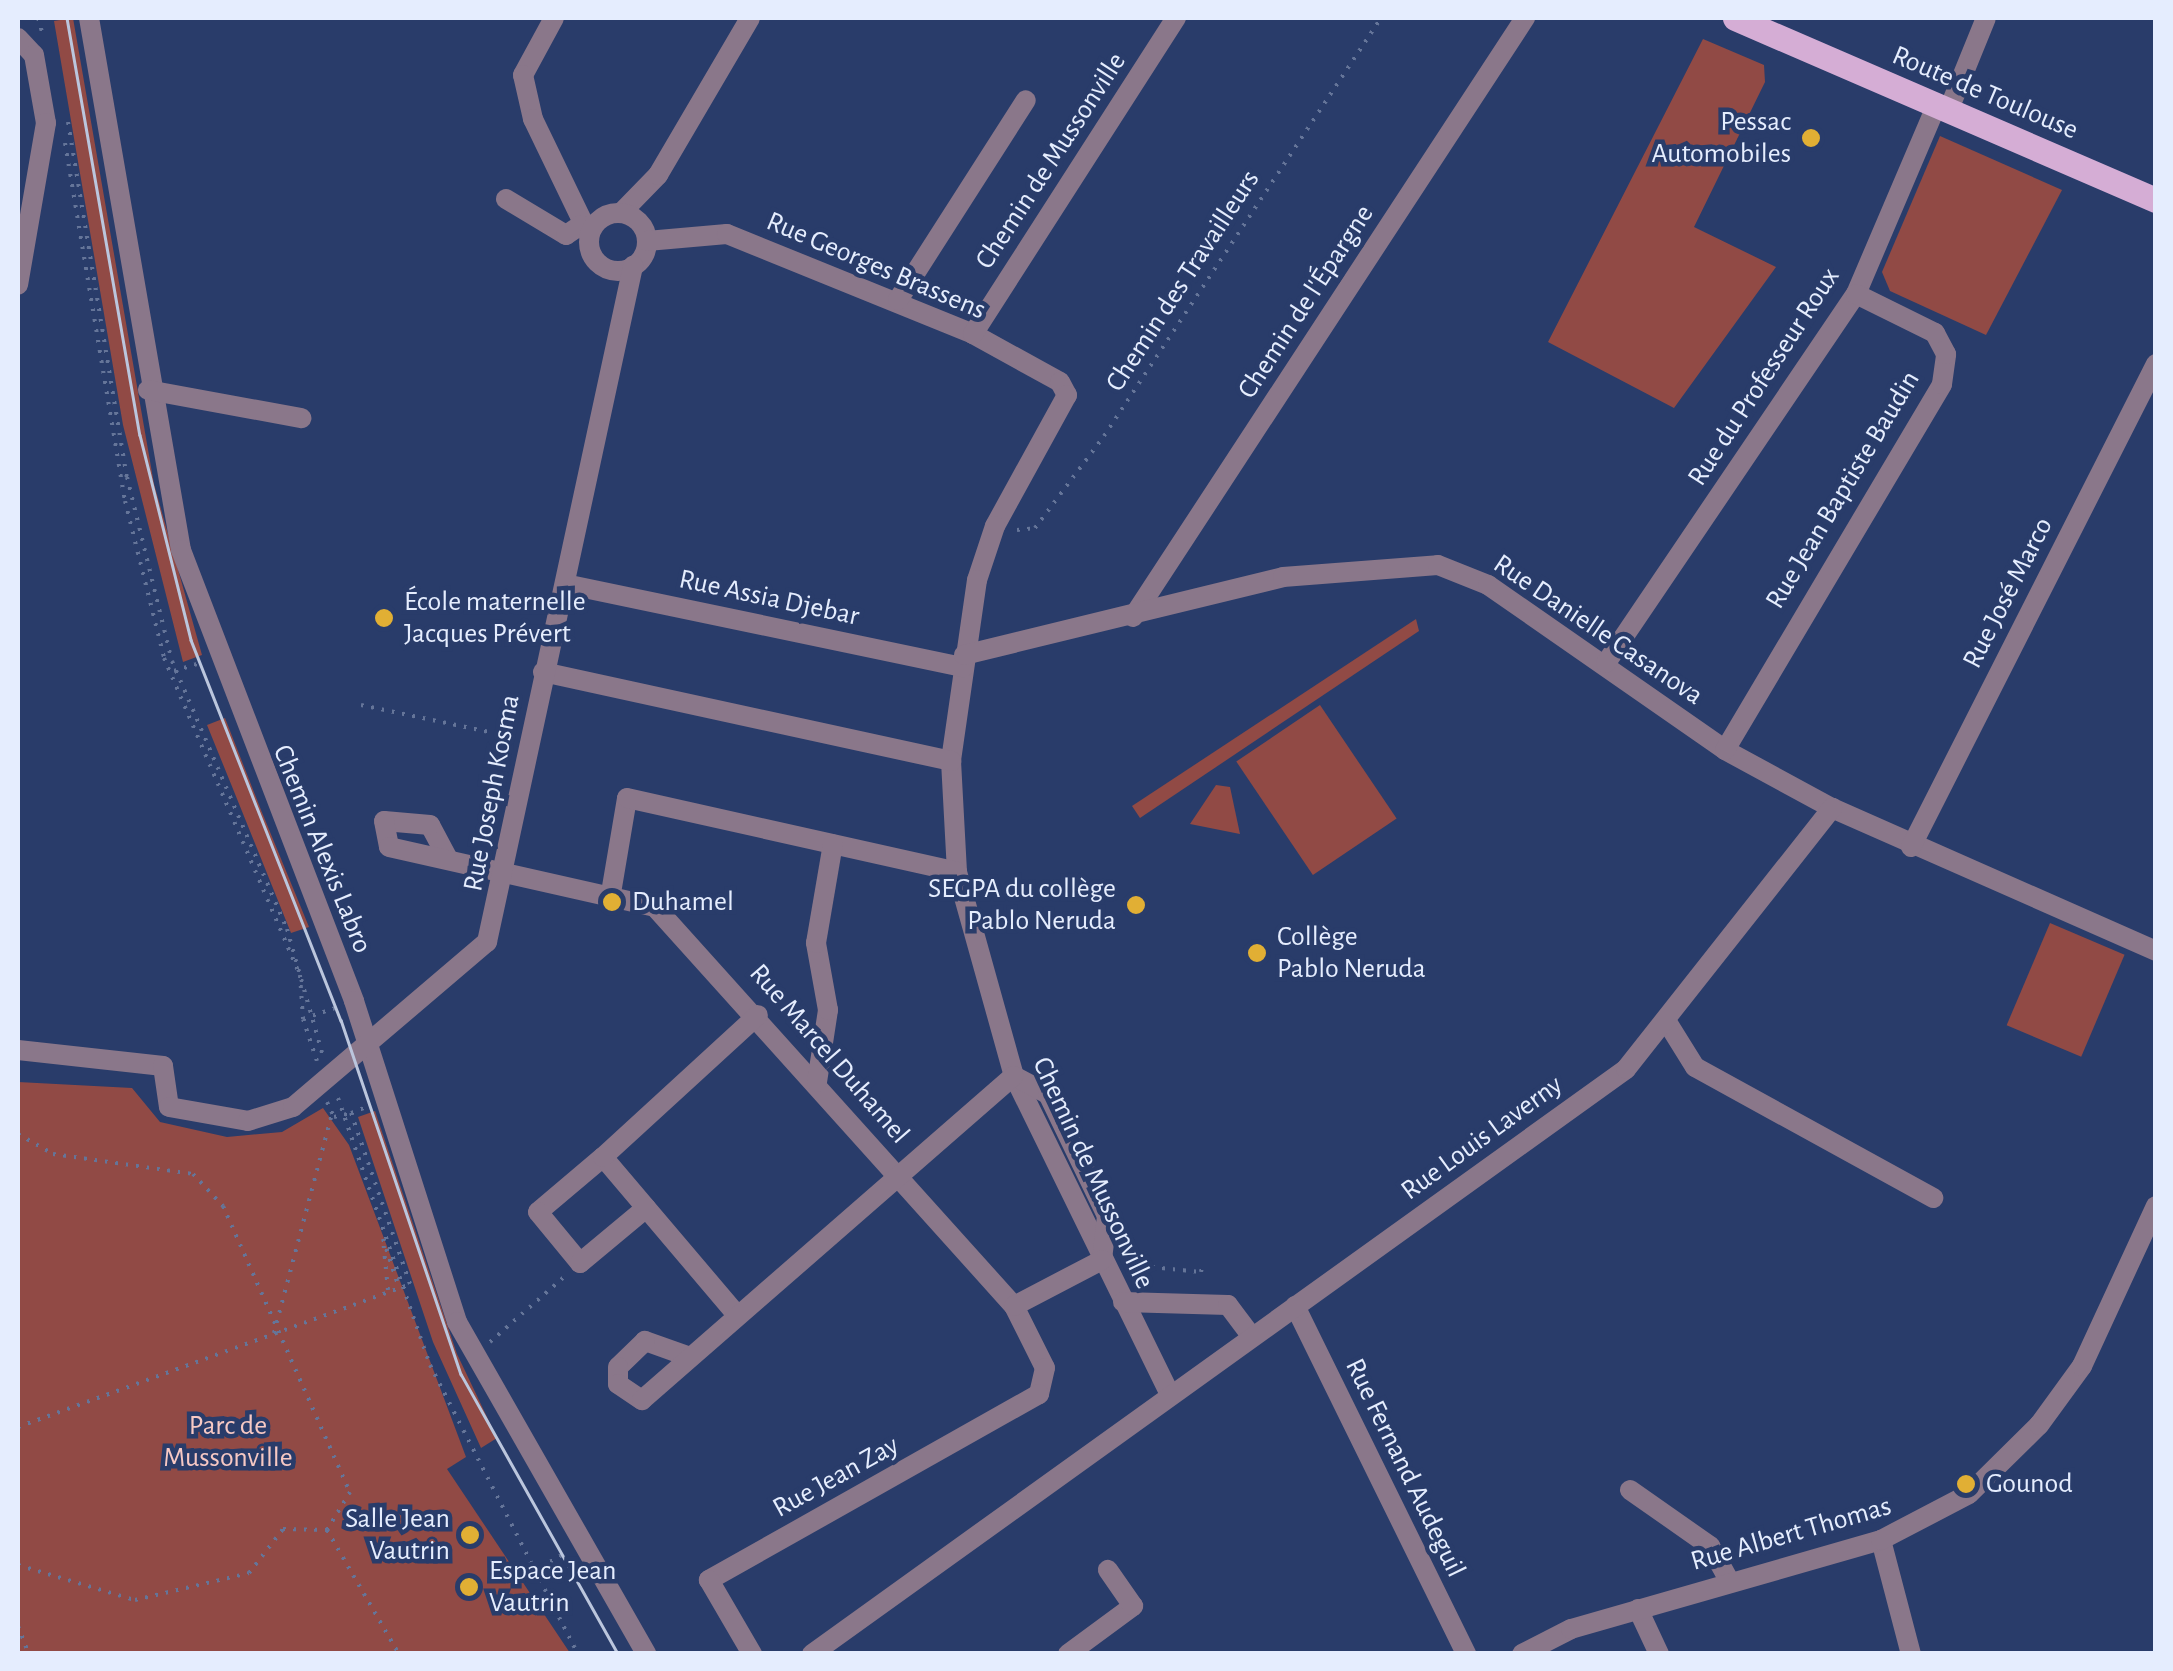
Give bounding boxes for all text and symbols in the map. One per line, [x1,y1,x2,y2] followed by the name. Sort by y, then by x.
[1887,39,2083,147] street label: Route de Toulouse
[968,46,1134,276] street label: Chemin de Mussonville
[1652,105,1791,171] place label: Pessac Automobiles
[1800,127,1822,149] marker: Pessac Automobiles
[1099,164,1267,398] street label: Chemin des Travailleurs
[1231,199,1381,405] street label: Chemin de l'Épargne
[761,205,991,327] street label: Rue Georges Brassens
[1681,262,1847,492] street label: Rue du Professeur Roux
[1759,365,1927,615] street label: Rue Jean Baptiste Baudin
[1956,512,2060,674] street label: Rue José Marco
[1487,547,1709,713] street label: Rue Danielle Casanova
[676,563,862,633] street label: Rue Assia Djebar
[404,585,586,651] place label: École maternelle Jacques Prévert
[373,607,395,629] marker: École maternelle Jacques Prévert
[456,692,528,894] street label: Rue Joseph Kosma
[265,740,379,958] street label: Chemin Alexis Labro
[928,872,1116,938] place label: SEGPA du collège Pablo Neruda
[632,885,734,919] place label: Duhamel
[601,891,623,913] marker: Duhamel
[1125,894,1147,916] marker: SEGPA du collège Pablo Neruda
[1277,920,1426,986] place label: Collège Pablo Neruda
[1246,942,1268,964] marker: Collège Pablo Neruda
[742,957,916,1151] street label: Rue Marcel Duhamel
[1025,1052,1161,1294] street label: Chemin de Mussonville
[1395,1068,1569,1208] street label: Rue Louis Laverny
[1337,1353,1473,1583] street label: Rue Fernand Audeguil
[163,1409,293,1475] park label: Parc de Mussonville
[767,1429,905,1525] street label: Rue Jean Zay
[1986,1467,2073,1501] place label: Gounod
[1955,1473,1977,1495] marker: Gounod
[1687,1489,1895,1579] street label: Rue Albert Thomas
[345,1502,450,1568] place label: Salle Jean Vautrin
[459,1524,481,1546] marker: Salle Jean Vautrin
[489,1554,616,1620] place label: Espace Jean Vautrin
[458,1576,480,1598] marker: Espace Jean Vautrin

